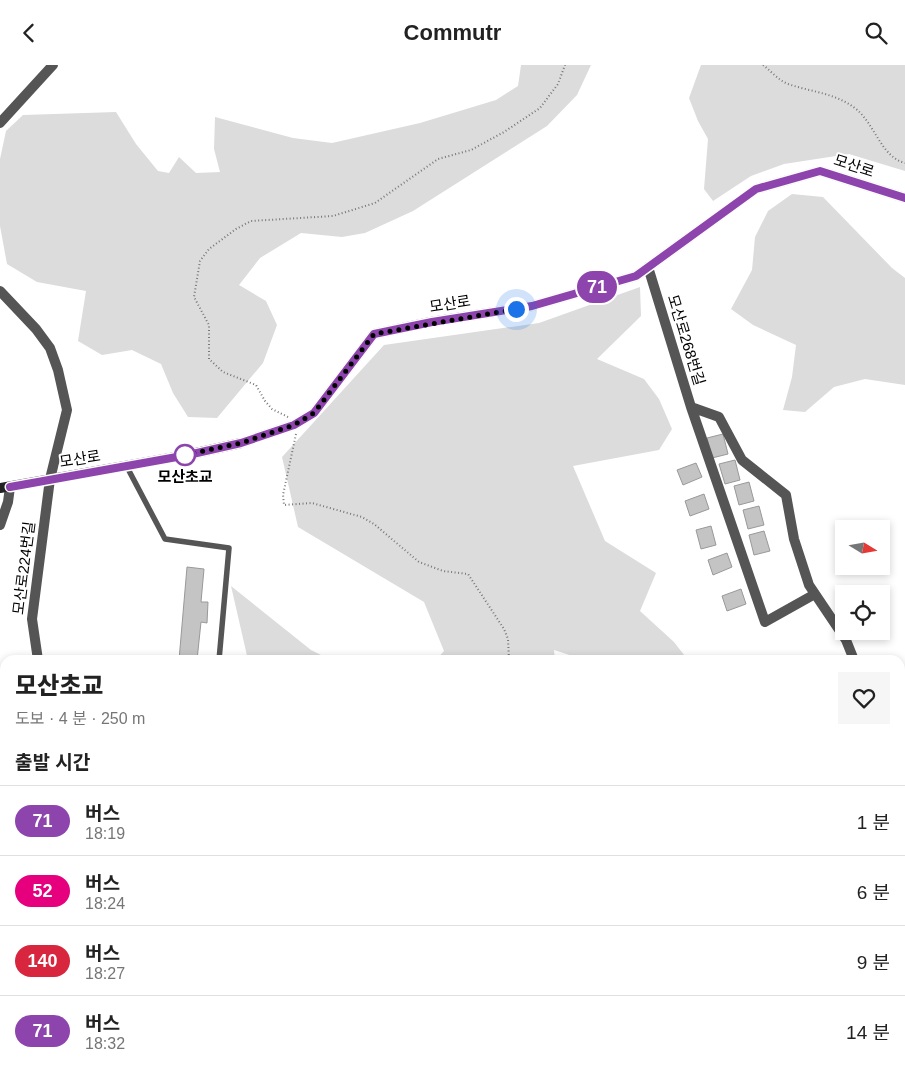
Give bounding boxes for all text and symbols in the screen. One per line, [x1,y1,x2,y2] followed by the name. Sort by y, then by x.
[15,19,43,47] icon: back
[862,19,890,47] icon: search
[404,20,501,45] text: Commutr
[832,151,876,180] street label: 모산로
[574,271,620,303] line badge: 71
[587,277,607,297] text: 71
[428,292,472,315] street label: 모산로
[665,292,708,387] street label: 모산로268번길
[504,297,529,322] your location
[174,444,196,466] marker: 모산초교
[58,447,102,470] street label: 모산로
[157,468,213,485] place label: 모산초교
[9,520,38,616] street label: 모산로224번길
[835,520,890,575] north arrow
[835,520,890,640] map controls
[835,585,890,640] button: locate
[15,672,103,699] text: 모산초교
[838,672,890,724] button: heart
[15,710,145,727] text: 도보 · 4 분 · 250 m
[15,752,90,773] text: 출발 시간
[85,803,120,824] text: 버스
[32,811,53,831] text: 71
[857,812,890,833] text: 1 분
[85,825,125,842] text: 18:19
[85,873,120,894] text: 버스
[32,881,53,901] text: 52
[857,882,890,903] text: 6 분
[85,895,125,912] text: 18:24
[85,943,120,964] text: 버스
[27,951,58,971] text: 140
[857,952,890,973] text: 9 분
[85,965,125,982] text: 18:27
[85,1013,120,1034] text: 버스
[32,1021,53,1041] text: 71
[846,1022,890,1043] text: 14 분
[85,1035,125,1052] text: 18:32

